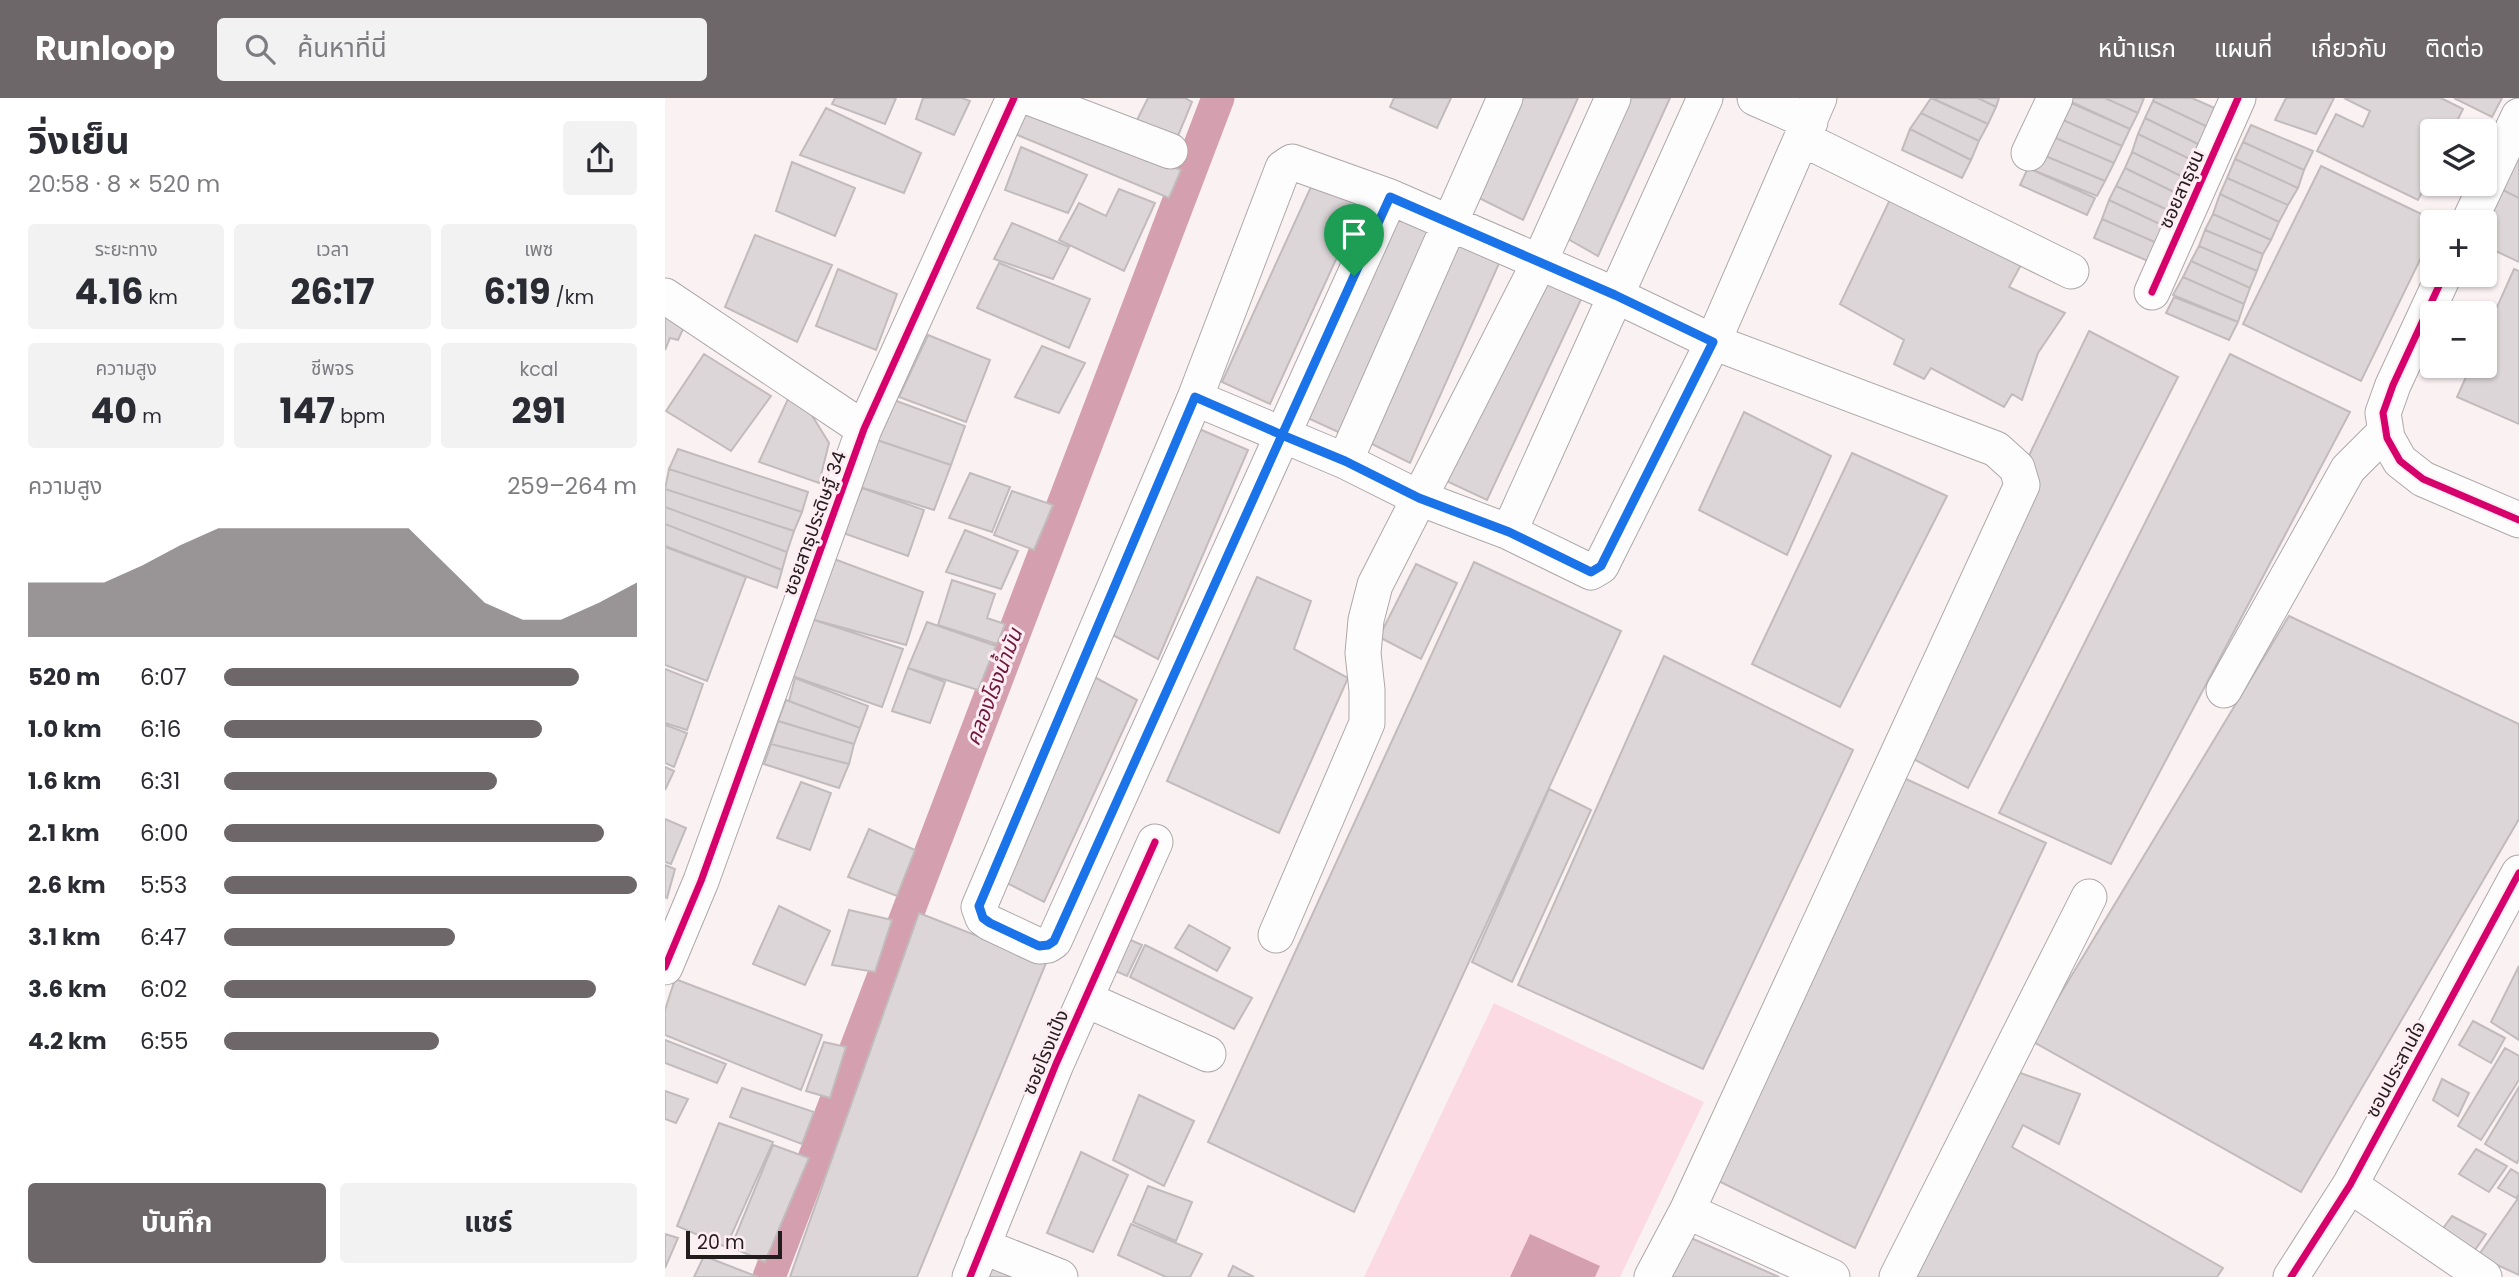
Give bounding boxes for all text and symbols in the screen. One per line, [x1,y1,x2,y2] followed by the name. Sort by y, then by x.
[217,18,707,81] search box
[35,25,175,72] text: Runloop
[241,30,279,68] icon: search
[297,30,387,66] text: ค้นหาที่นี่
[2098,32,2176,65] text: หน้าแรก
[2214,32,2272,65] text: แผนที่
[2310,32,2387,65] text: เกี่ยวกับ
[2425,32,2484,65] text: ติดต่อ
[28,114,130,167] text: วิ่งเย็น
[2420,119,2497,378] map controls
[2420,119,2497,196] button: layers
[563,121,637,195] button: share
[2152,145,2211,233] street label: ซอยสาธุชน
[28,168,220,200] text: 20:58 · 8 × 520 m
[1324,204,1384,276] pin
[2420,210,2497,287] button: +
[1335,215,1373,253] icon: arrive
[95,236,158,263] text: ระยะทาง
[316,236,349,263] text: เวลา
[524,236,553,263] text: เพซ
[74,267,143,316] text: 4.16
[290,267,375,316] text: 26:17
[484,267,551,316] text: 6:19
[143,284,178,311] text: km
[551,284,594,311] text: /km
[2420,301,2497,378] button: −
[95,355,157,382] text: ความสูง
[311,355,354,382] text: ชีพจร
[519,356,558,383] text: kcal
[91,386,137,435] text: 40
[280,386,335,435] text: 147
[511,386,566,435] text: 291
[137,403,162,430] text: m
[335,403,385,430] text: bpm
[776,447,853,599] street label: ซอยสาธุประดิษฐ์ 34
[28,470,102,502] text: ความสูง
[507,470,637,502] text: 259–264 m
[958,623,1030,750] water label: คลองโรงน้ำมัน
[28,661,100,693] text: 520 m
[140,661,187,693] text: 6:07
[28,713,102,745] text: 1.0 km
[140,713,181,745] text: 6:16
[28,765,101,797] text: 1.6 km
[140,765,180,797] text: 6:31
[28,817,100,849] text: 2.1 km
[140,817,188,849] text: 6:00
[28,869,106,901] text: 2.6 km
[140,869,187,901] text: 5:53
[28,921,101,953] text: 3.1 km
[140,921,187,953] text: 6:47
[28,973,107,1005] text: 3.6 km
[140,973,187,1005] text: 6:02
[1015,1005,1076,1099] street label: ซอยโรงแป้ง
[2359,1016,2432,1122] street label: ซอนประสานใจ
[28,1025,107,1057] text: 4.2 km
[140,1025,188,1057] text: 6:55
[28,1183,326,1263] button: บันทึก
[340,1183,637,1263] button: แชร์
[686,1228,782,1260] scale bar
[697,1229,745,1256] text: 20 m

